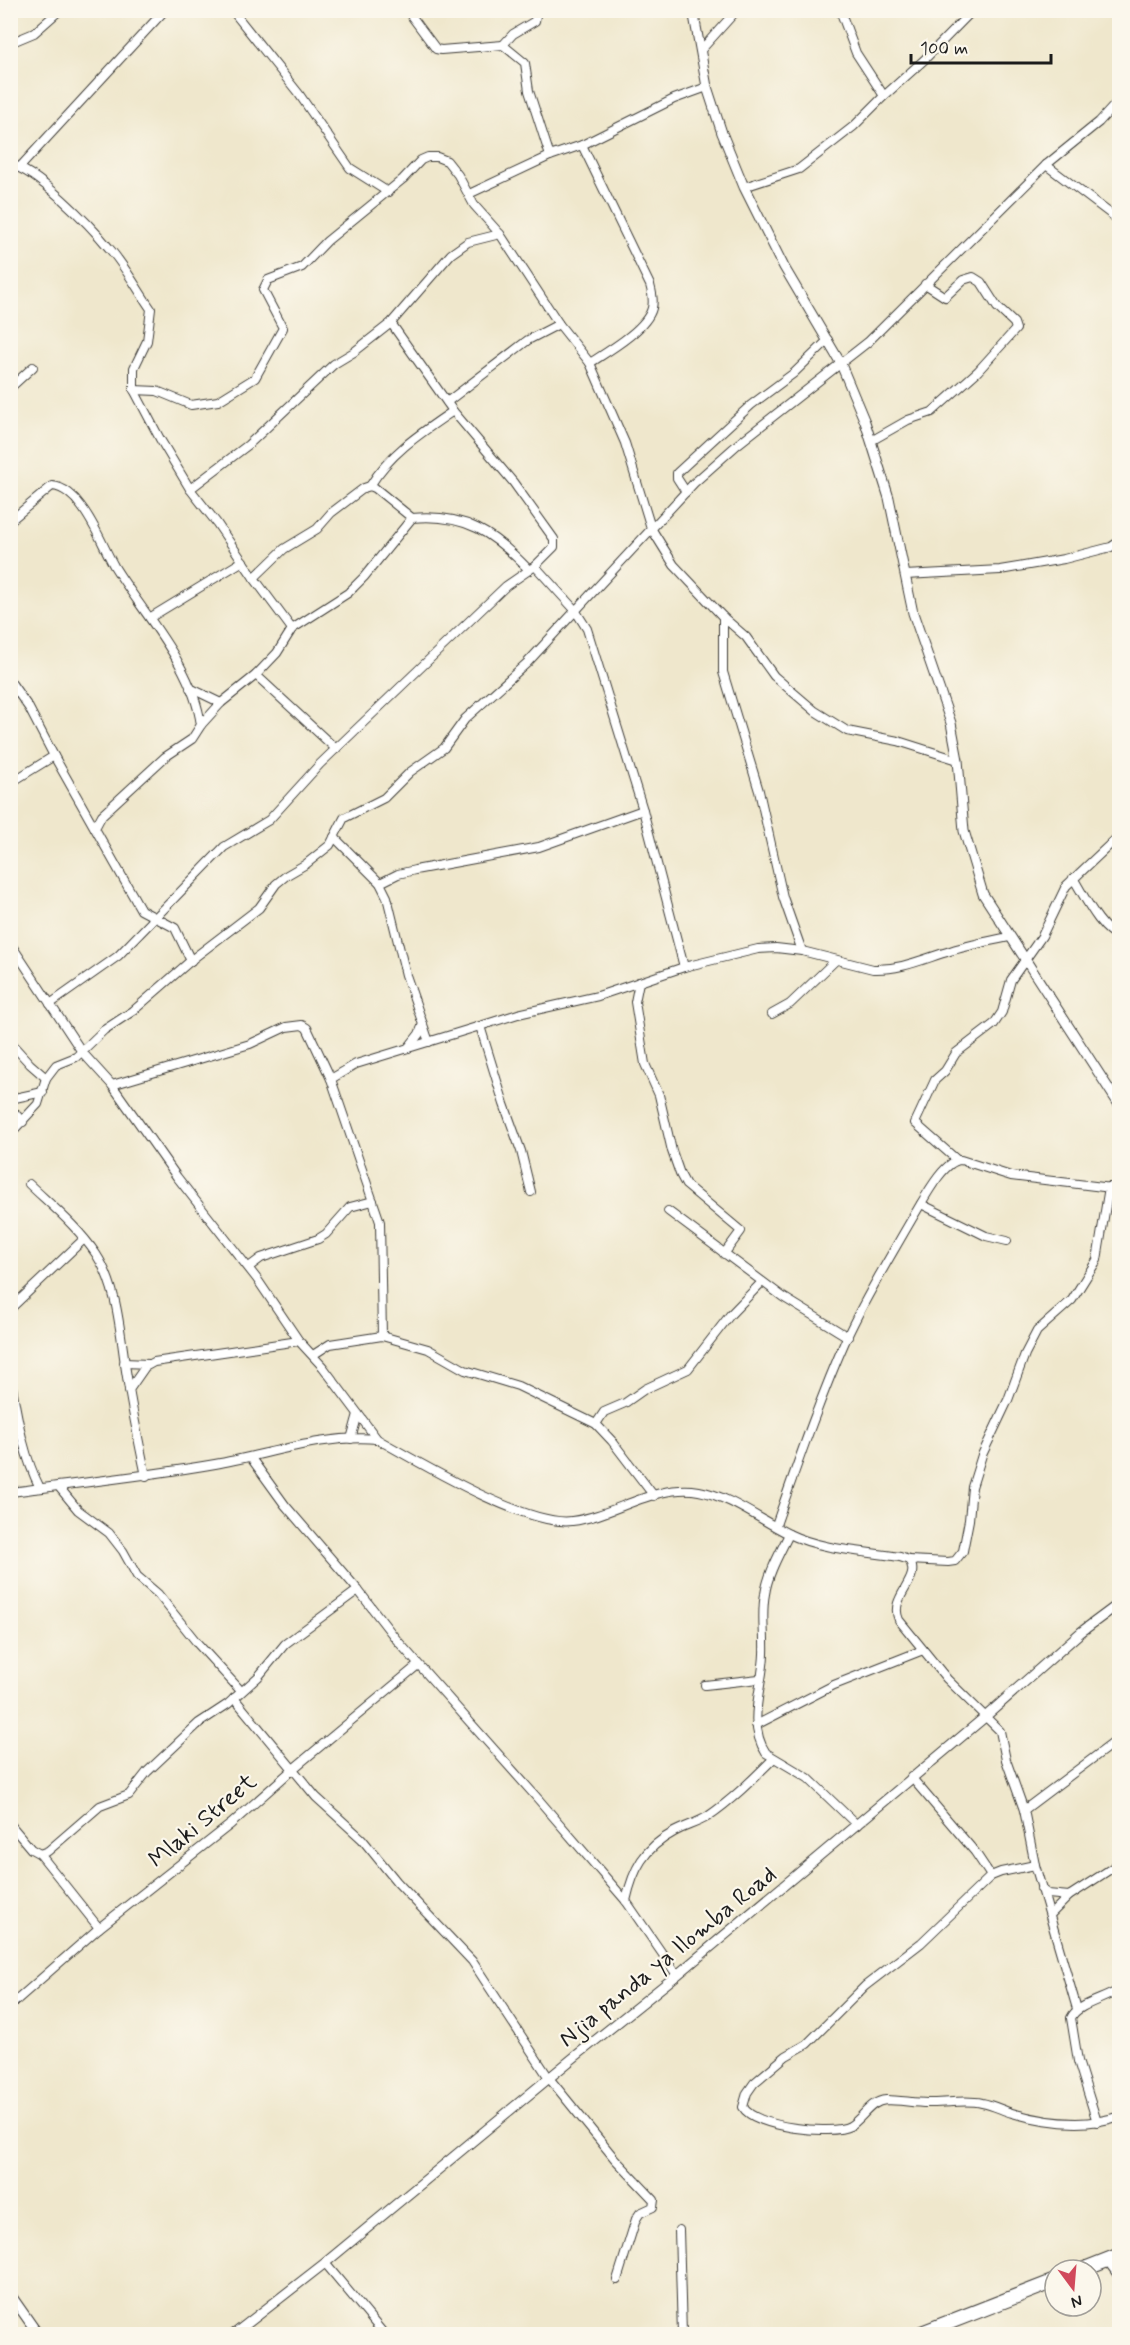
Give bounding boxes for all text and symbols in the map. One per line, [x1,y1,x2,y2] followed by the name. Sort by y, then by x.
[911,27,1050,65] scale bar
[920,37,968,61] text: 100 m
[142,1767,263,1875] street label: Mlaki Street
[553,1860,783,2055] street label: Njia panda ya Ilomba Road
[1043,2258,1103,2318] north arrow
[1069,2289,1085,2313] text: N

